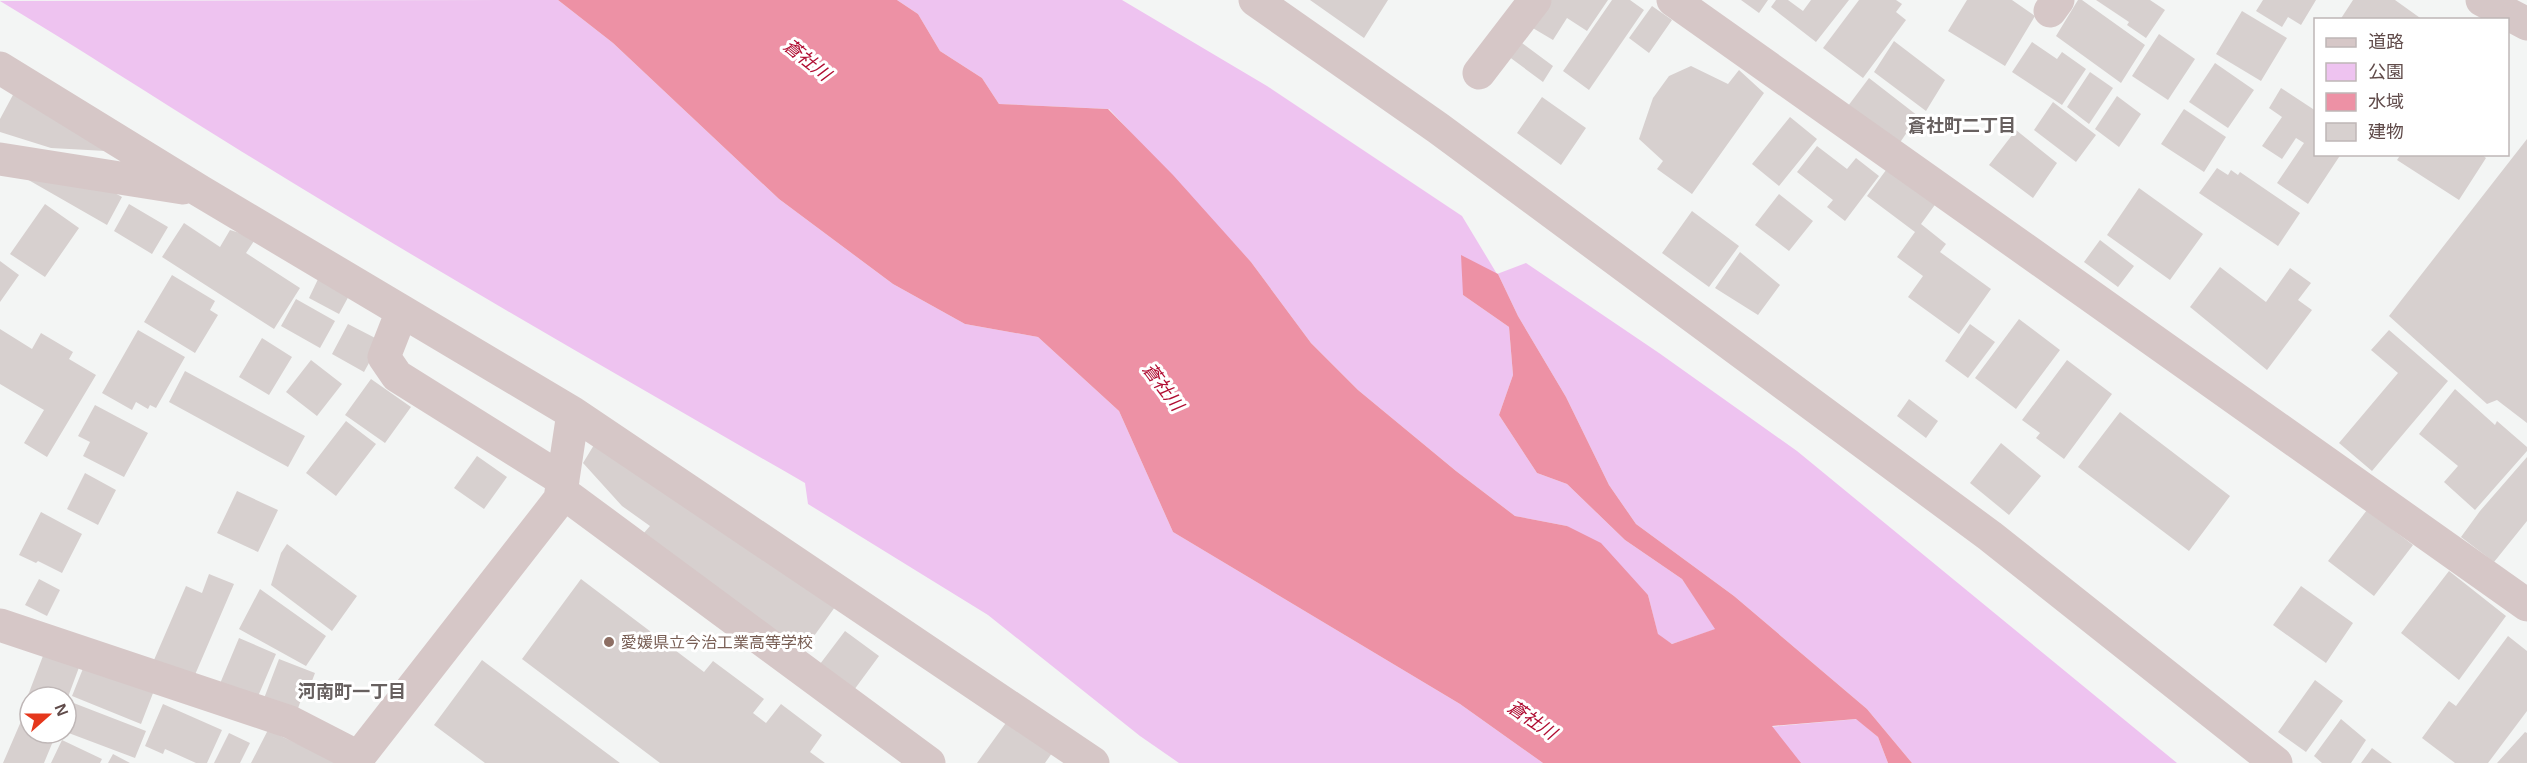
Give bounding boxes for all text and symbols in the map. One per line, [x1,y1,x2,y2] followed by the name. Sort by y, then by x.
[2314,18,2509,156] legend
[2368,32,2404,52] text: 道路
[780,35,836,86] water label: 蒼社川
[2368,62,2404,82] text: 公園
[2368,92,2404,112] text: 水域
[1908,116,2016,136] district label: 蒼社町二丁目
[2368,122,2404,142] text: 建物
[1139,359,1188,416] water label: 蒼社川
[621,634,813,651] place label: 愛媛県立今治工業高等学校
[602,635,616,649] marker: 愛媛県立今治工業高等学校
[298,682,406,702] district label: 河南町一丁目
[18,685,78,745] north arrow
[1504,697,1562,745] water label: 蒼社川
[52,701,72,718] text: N

